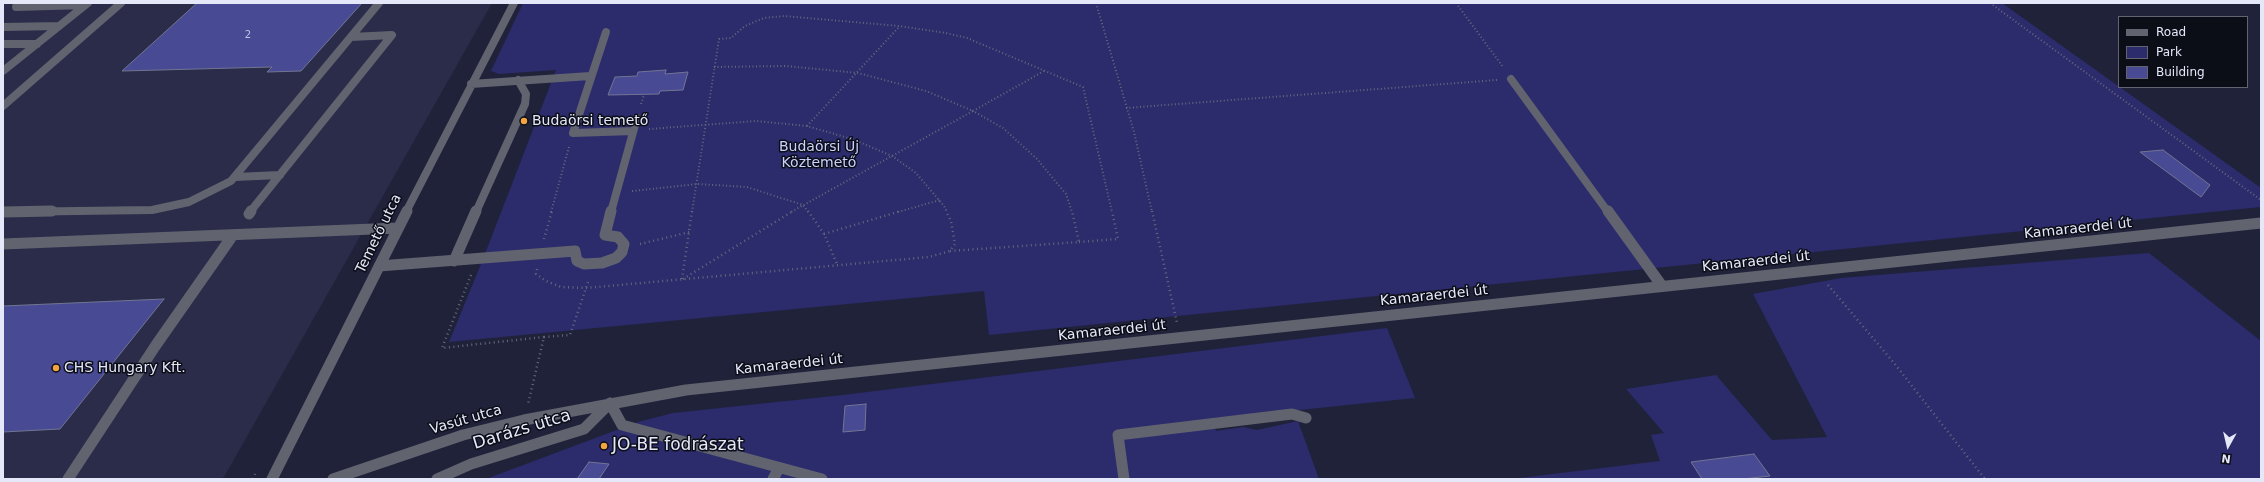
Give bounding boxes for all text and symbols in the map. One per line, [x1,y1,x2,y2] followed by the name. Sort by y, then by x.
[2118,16,2248,88] legend
[2156,25,2186,39] text: Road
[245,29,251,41] house number: 2
[2156,45,2182,59] text: Park
[2156,65,2205,79] text: Building
[532,113,648,129] place label: Budaörsi temető
[519,116,529,126] marker: Budaörsi temető
[779,139,859,172] park label: Budaörsi Új Köztemető
[353,192,405,276] street label: Temető utca
[2023,215,2133,243] street label: Kamaraerdei út
[1701,248,1811,276] street label: Kamaraerdei út
[1379,282,1489,310] street label: Kamaraerdei út
[1057,317,1167,345] street label: Kamaraerdei út
[734,351,844,379] street label: Kamaraerdei út
[64,360,186,376] place label: CHS Hungary Kft.
[51,363,61,373] marker: CHS Hungary Kft.
[428,402,504,438] street label: Vasút utca
[471,405,573,455] street label: Darázs utca
[2208,426,2248,466] north arrow
[612,436,744,456] place label: JO-BE fodrászat
[599,441,609,451] marker: JO-BE fodrászat
[2221,451,2232,465] text: N

